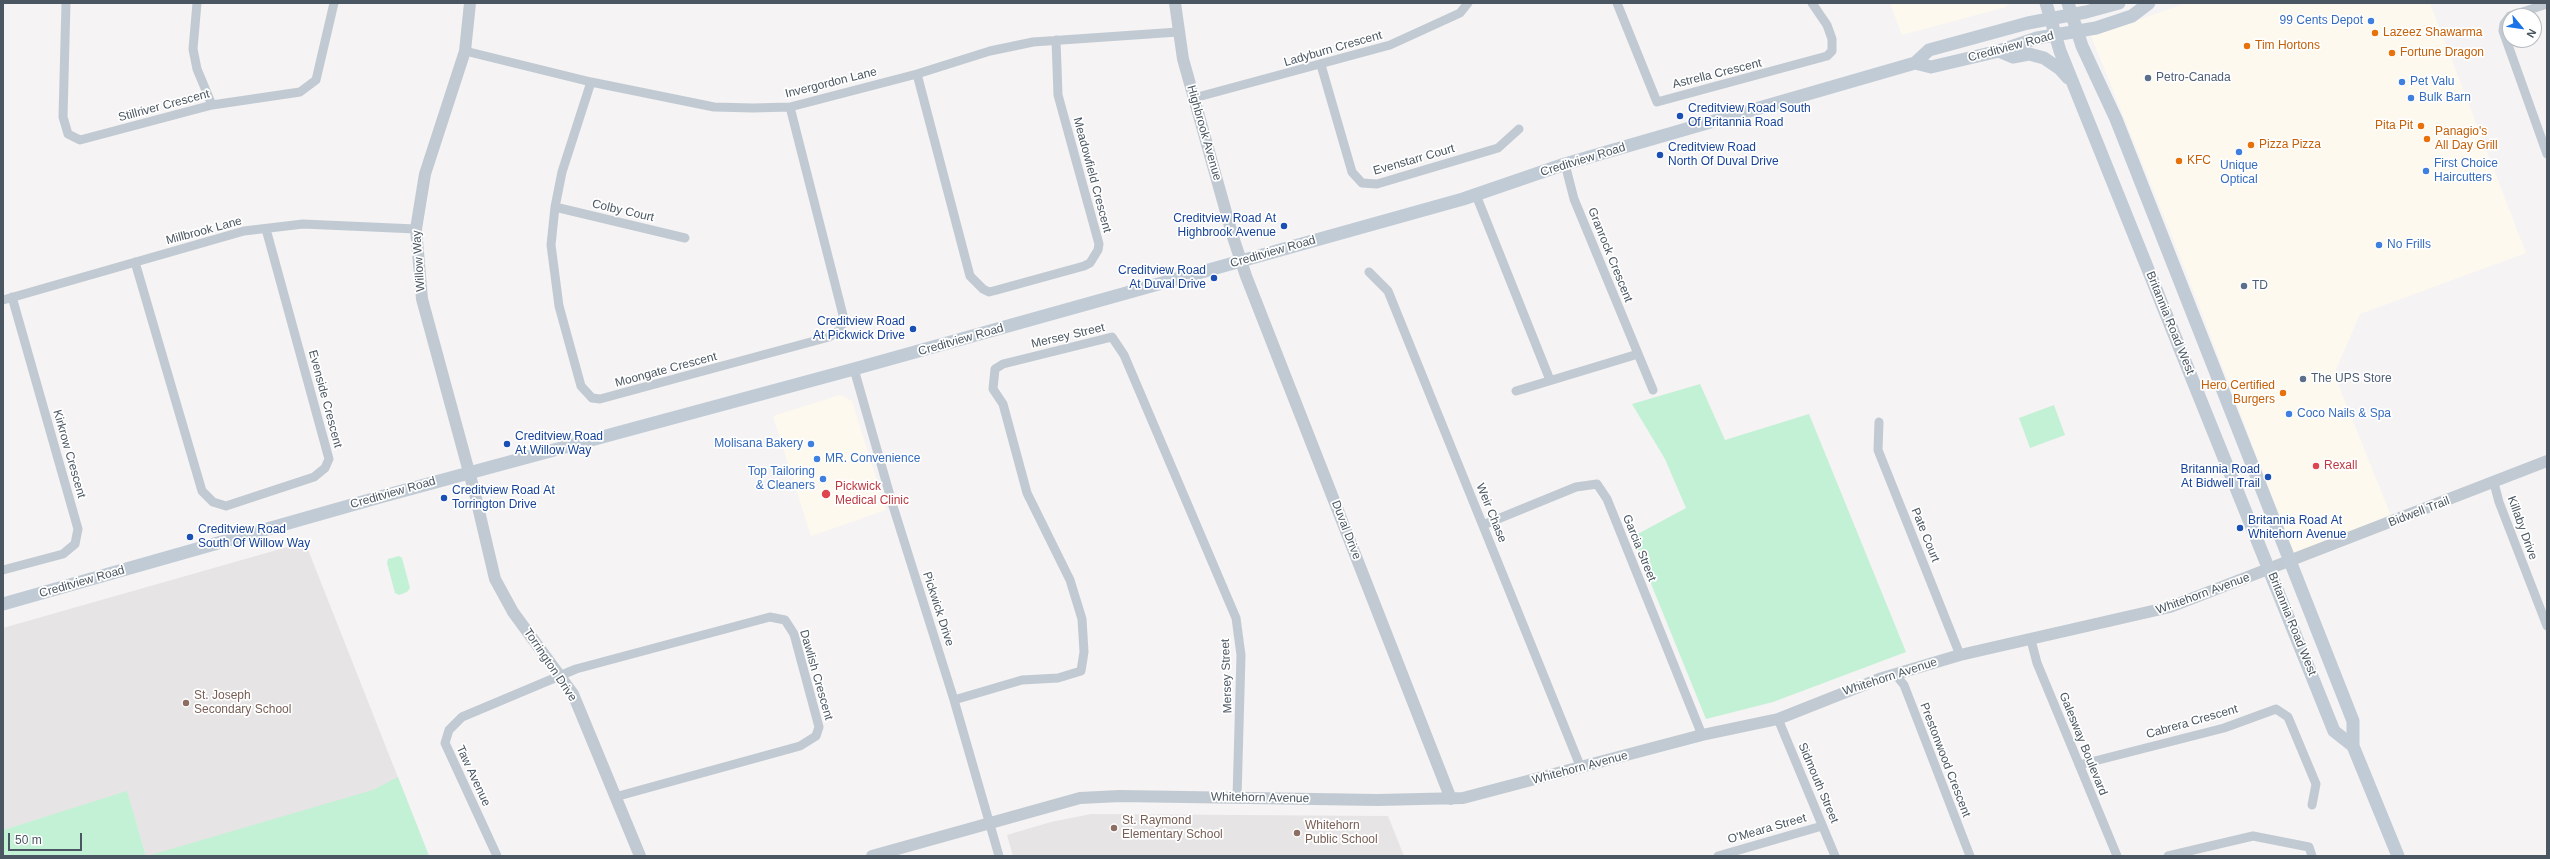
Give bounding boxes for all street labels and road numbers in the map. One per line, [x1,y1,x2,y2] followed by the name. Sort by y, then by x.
[1282,28,1384,70] street label: Ladyburn Crescent
[1967,29,2055,65] street label: Creditview Road
[1671,56,1763,92] street label: Astrella Crescent
[784,65,878,101] street label: Invergordon Lane
[1184,84,1224,182] street label: Highbrook Avenue
[117,87,211,125] street label: Stillriver Crescent
[1070,116,1114,234] street label: Meadowfield Crescent
[1539,140,1627,180] street label: Creditview Road
[1372,141,1456,179] street label: Evenstarr Court
[591,197,655,225] street label: Colby Court
[1584,206,1636,304] street label: Granrock Crescent
[164,214,244,248] street label: Millbrook Lane
[410,230,428,292] street label: Willow Way
[1229,233,1317,271] street label: Creditview Road
[2143,269,2197,377] street label: Britannia Road West
[917,321,1005,359] street label: Creditview Road
[1030,321,1106,351] street label: Mersey Street
[305,348,345,450] street label: Evenside Crescent
[614,349,718,391] street label: Moongate Crescent
[49,408,89,500] street label: Kirkrow Crescent
[349,474,437,512] street label: Creditview Road
[1473,481,1509,545] street label: Weir Chase
[2386,494,2452,530] street label: Bidwell Trail
[2504,494,2540,562] street label: Killaby Drive
[1328,498,1364,562] street label: Duval Drive
[1908,506,1942,564] street label: Pate Court
[1619,513,1659,583] street label: Garcia Street
[38,563,126,601] street label: Creditview Road
[919,570,957,648] street label: Pickwick Drive
[2154,570,2252,618] street label: Whitehorn Avenue
[2265,570,2319,678] street label: Britannia Road West
[520,626,580,704] street label: Torrington Drive
[796,628,836,722] street label: Dawlish Crescent
[1219,638,1235,714] street label: Mersey Street
[1841,655,1939,699] street label: Whitehorn Avenue
[2056,690,2110,798] street label: Galesway Boulevard
[1917,701,1973,819] street label: Prestonwood Crescent
[2144,702,2240,742] street label: Cabrera Crescent
[1795,741,1841,825] street label: Sidmouth Street
[453,743,493,809] street label: Taw Avenue
[1531,748,1629,788] street label: Whitehorn Avenue
[1211,790,1309,806] street label: Whitehorn Avenue
[1726,811,1808,847] street label: O'Meara Street

